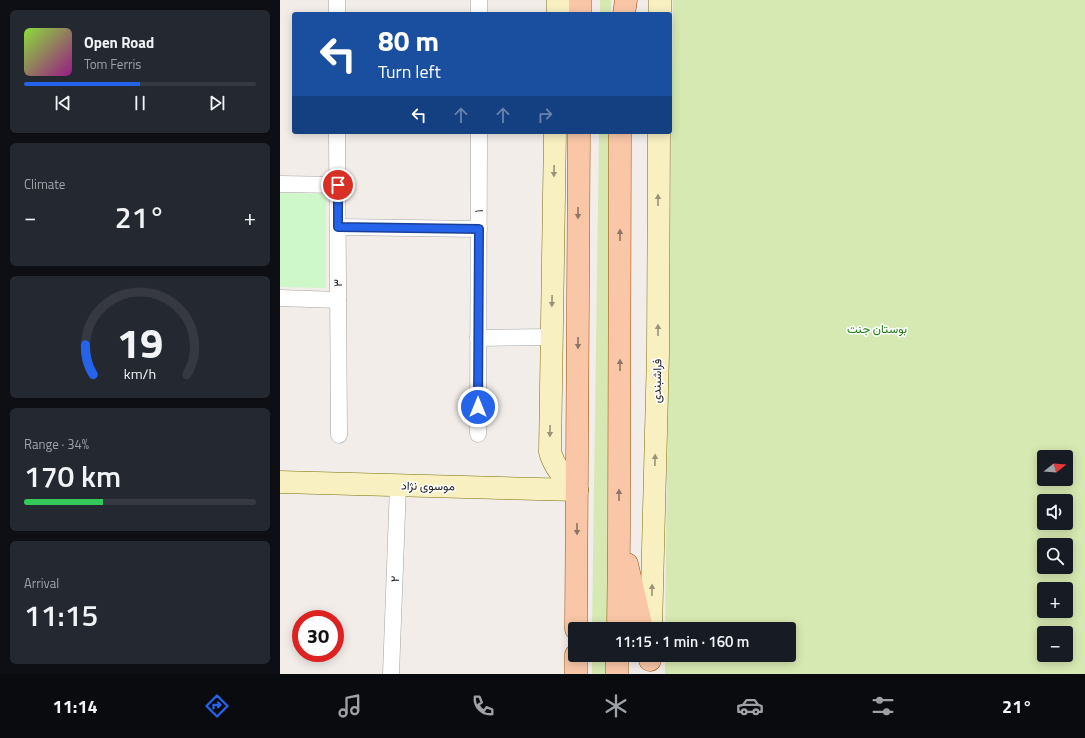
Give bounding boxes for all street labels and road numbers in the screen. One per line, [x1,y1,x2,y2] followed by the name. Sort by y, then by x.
[469,209,488,213] street label: ۱
[328,279,347,287] street label: ۳
[647,359,666,403] street label: فراشبندی
[401,476,455,495] street label: موسوی نژاد
[385,576,404,582] street label: ۲

